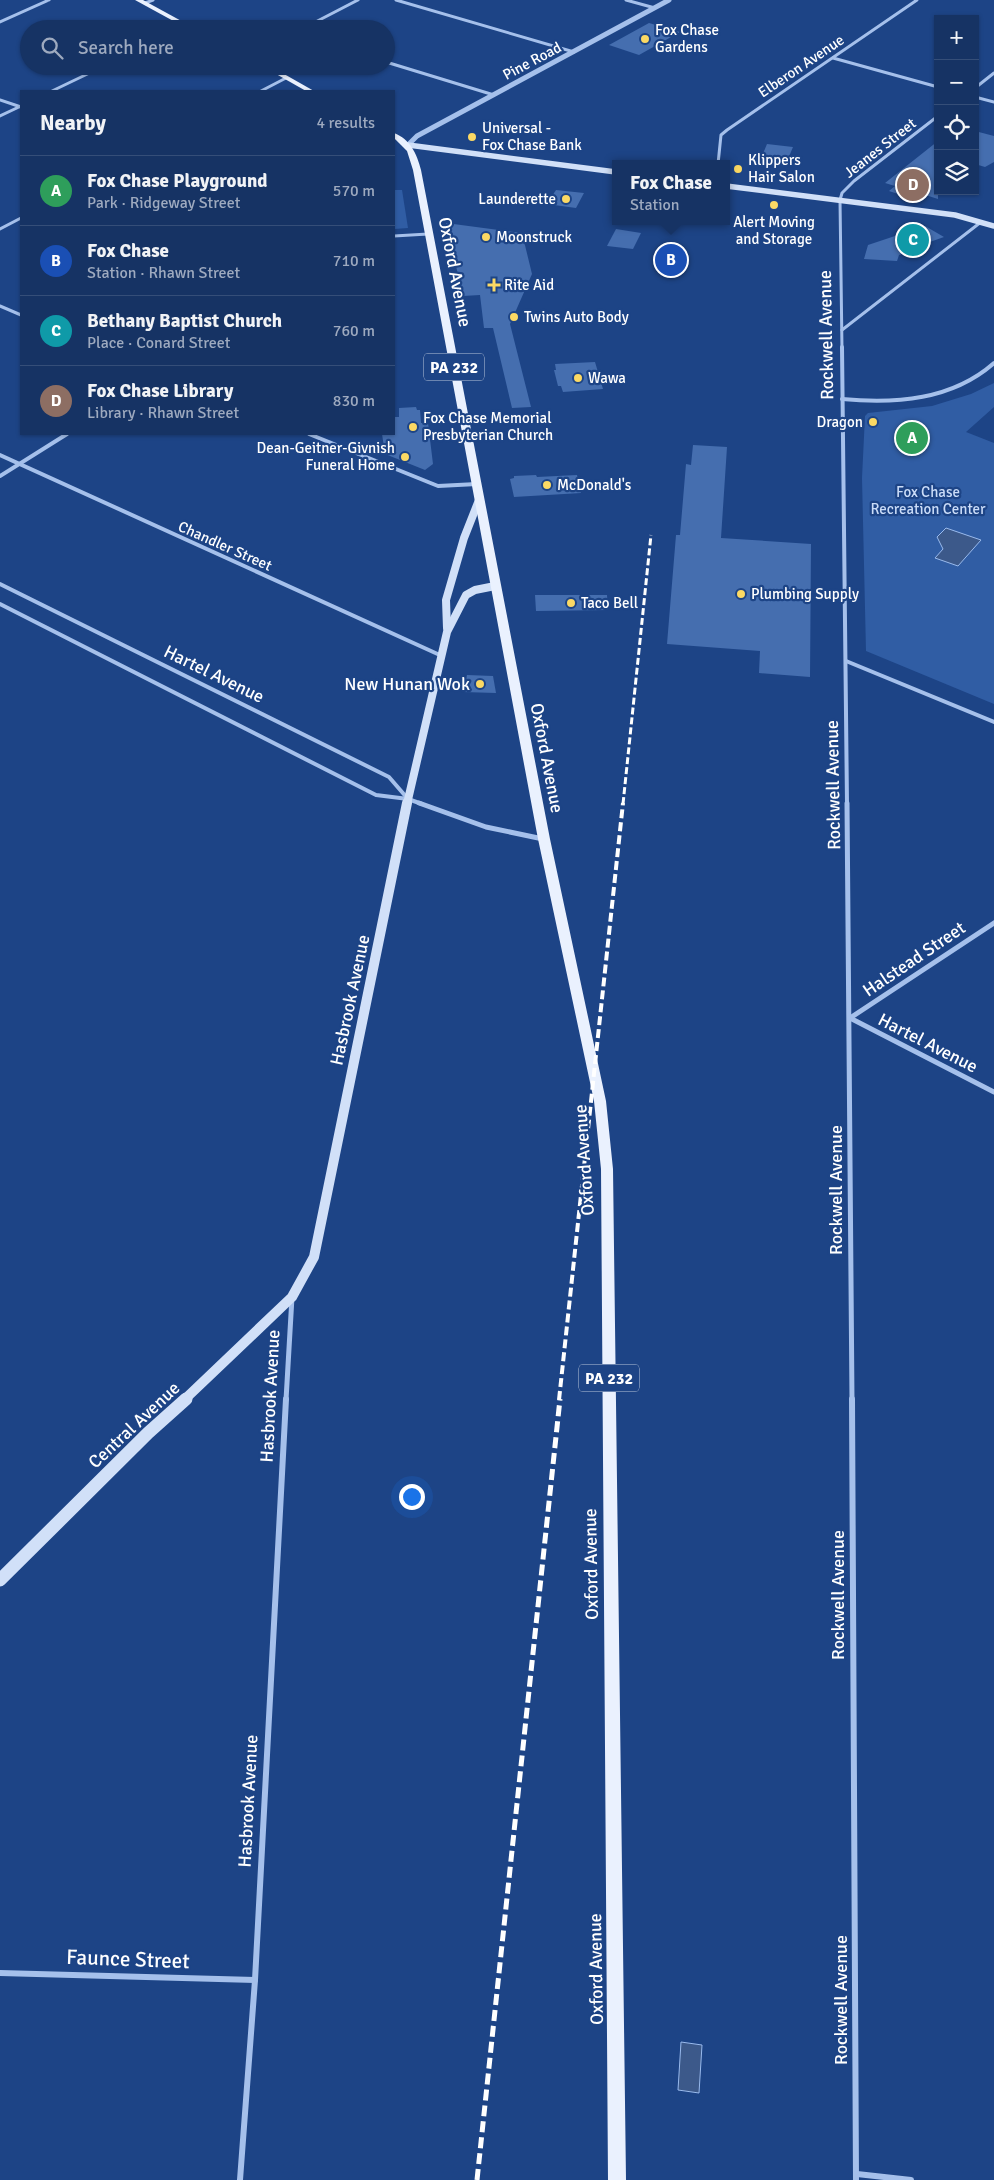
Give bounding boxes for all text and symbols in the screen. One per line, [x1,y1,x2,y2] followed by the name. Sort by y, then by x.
[934,15,979,195] map controls
[934,15,979,60] button: +
[20,20,395,75] search box
[655,21,719,56] place label: Fox Chase Gardens
[755,31,847,101] street label: Elberon Avenue
[639,33,651,45] marker: Fox Chase Gardens
[38,34,66,62] icon: search
[78,36,174,60] text: Search here
[500,38,564,84] street label: Pine Road
[934,60,979,105] button: −
[934,105,979,150] button: locate
[40,110,106,136] text: Nearby
[316,113,375,133] text: 4 results
[840,114,920,182] street label: Jeanes Street
[482,119,582,154] place label: Universal - Fox Chase Bank
[466,131,478,143] marker: Universal - Fox Chase Bank
[934,150,979,195] button: layers
[748,151,815,186] place label: Klippers Hair Salon
[612,160,730,225] popup
[732,163,744,175] marker: Klippers Hair Salon
[897,166,929,204] pin: D
[87,169,268,193] text: Fox Chase Playground
[630,171,712,195] text: Fox Chase
[51,181,61,201] text: A
[333,181,375,201] text: 570 m
[478,190,556,208] place label: Launderette
[87,193,240,213] text: Park · Ridgeway Street
[560,193,572,205] marker: Launderette
[630,195,680,215] text: Station
[768,199,780,211] marker: Alert Moving and Storage
[733,213,815,248] place label: Alert Moving and Storage
[434,215,476,329] street label: Oxford Avenue
[897,221,929,259] pin: C
[496,228,572,246] place label: Moonstruck
[480,231,492,243] marker: Moonstruck
[87,239,169,263] text: Fox Chase
[655,241,687,279] pin: B
[51,251,61,271] text: B
[333,251,375,271] text: 710 m
[87,263,240,283] text: Station · Rhawn Street
[814,270,838,400] street label: Rockwell Avenue
[504,276,554,294] place label: Rite Aid
[488,279,500,291] marker: Rite Aid
[524,308,629,326] place label: Twins Auto Body
[87,309,282,333] text: Bethany Baptist Church
[508,311,520,323] marker: Twins Auto Body
[51,321,61,341] text: C
[333,321,375,341] text: 760 m
[87,333,230,353] text: Place · Conard Street
[424,354,484,381] road number: PA 232
[588,369,626,387] place label: Wawa
[572,372,584,384] marker: Wawa
[87,379,233,403] text: Fox Chase Library
[51,391,61,411] text: D
[333,391,375,411] text: 830 m
[87,403,239,423] text: Library · Rhawn Street
[423,409,553,444] place label: Fox Chase Memorial Presbyterian Church
[816,413,863,431] place label: Dragon
[867,416,879,428] marker: Dragon
[896,419,928,457] pin: A
[407,421,419,433] marker: Fox Chase Memorial Presbyterian Church
[257,439,395,474] place label: Dean-Geitner-Givnish Funeral Home
[399,451,411,463] marker: Dean-Geitner-Givnish Funeral Home
[557,476,632,494] place label: McDonald's
[541,479,553,491] marker: McDonald's
[870,483,986,518] park label: Fox Chase Recreation Center
[175,517,275,575] street label: Chandler Street
[751,585,859,603] place label: Plumbing Supply
[735,588,747,600] marker: Plumbing Supply
[581,594,638,612] place label: Taco Bell
[565,597,577,609] marker: Taco Bell
[160,640,268,708] street label: Hartel Avenue
[344,673,470,695] place label: New Hunan Wok
[474,678,486,690] marker: New Hunan Wok
[526,701,568,815] street label: Oxford Avenue
[821,720,845,850] street label: Rockwell Avenue
[859,917,969,1001] street label: Halstead Street
[325,933,375,1067] street label: Hasbrook Avenue
[874,1008,982,1078] street label: Hartel Avenue
[569,1104,599,1216] street label: Oxford Avenue
[825,1125,847,1255] street label: Rockwell Avenue
[256,1329,284,1463] street label: Hasbrook Avenue
[579,1365,639,1392] road number: PA 232
[84,1377,184,1473] street label: Central Avenue
[399,1484,425,1510] your location
[579,1508,603,1620] street label: Oxford Avenue
[827,1530,849,1660] street label: Rockwell Avenue
[234,1734,262,1868] street label: Hasbrook Avenue
[584,1913,608,2025] street label: Oxford Avenue
[830,1935,852,2065] street label: Rockwell Avenue
[66,1944,190,1974] street label: Faunce Street

